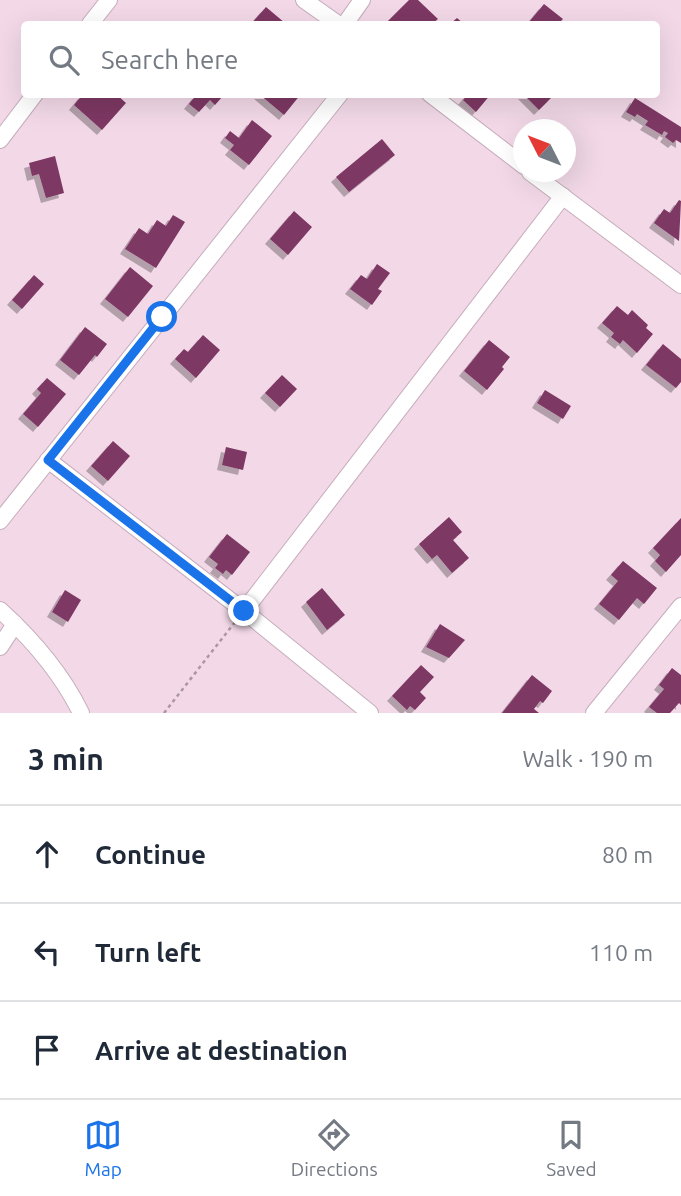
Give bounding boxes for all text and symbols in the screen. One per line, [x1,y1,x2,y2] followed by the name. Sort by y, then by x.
[21,21,660,98] search box
[45,41,83,79] icon: search
[101,45,238,74] text: Search here
[513,119,576,182] north arrow
[146,301,177,332] route start
[228,595,259,626] route end
[28,742,104,776] text: 3 min
[522,746,653,771] text: Walk · 190 m
[28,835,66,873] icon: ahead
[95,840,206,869] text: Continue
[602,842,653,867] text: 80 m
[28,933,66,971] icon: left
[95,938,201,967] text: Turn left
[589,940,653,965] text: 110 m
[28,1031,66,1069] icon: arrive
[95,1036,348,1065] text: Arrive at destination
[84,1116,122,1180] tab: Map
[291,1116,378,1180] tab: Directions
[546,1116,597,1180] tab: Saved

